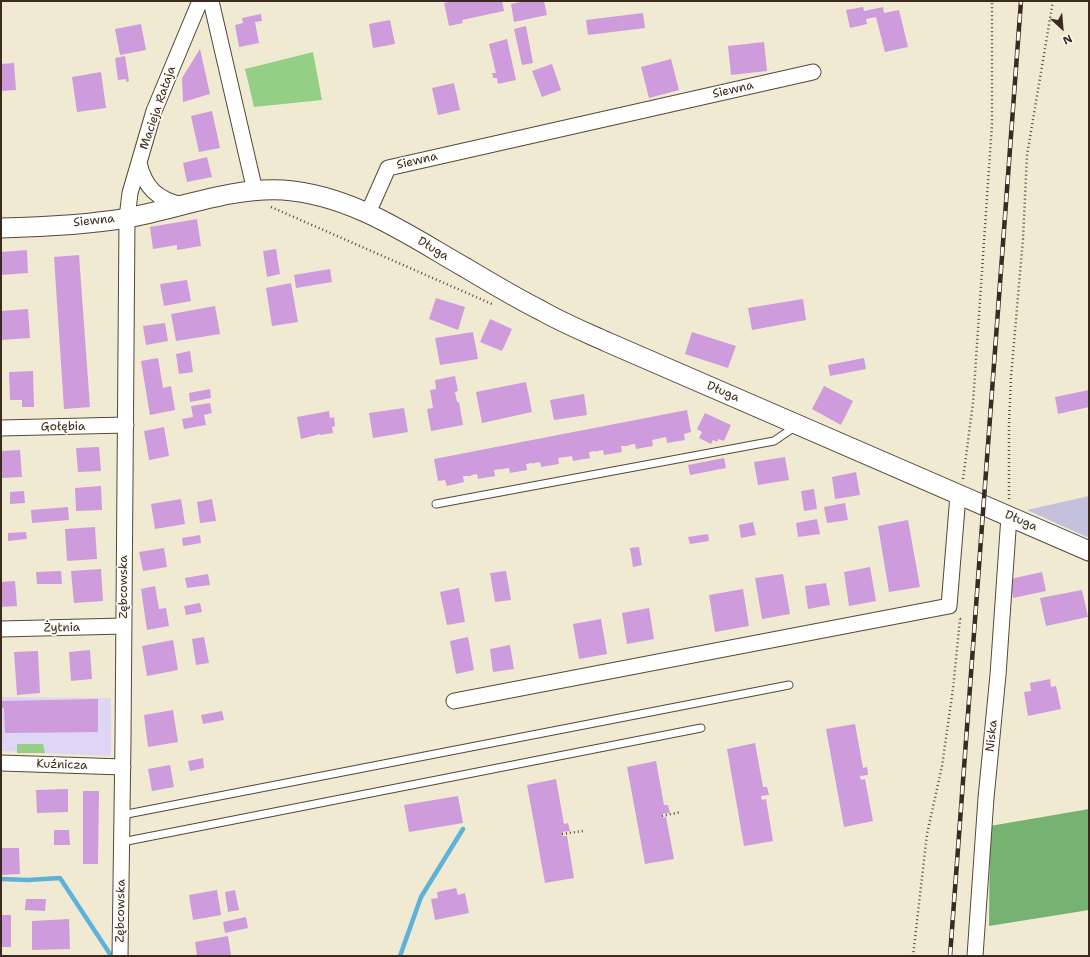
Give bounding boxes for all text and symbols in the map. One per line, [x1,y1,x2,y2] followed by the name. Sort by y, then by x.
[1042,8,1082,48] north arrow
[1060,31,1075,48] text: N
[137,64,179,152] street label: Macieja Rataja
[711,78,755,102] street label: Siewna
[395,149,439,173] street label: Siewna
[73,212,115,230] street label: Siewna
[415,234,451,264] street label: Długa
[705,379,741,405] street label: Długa
[40,419,86,435] street label: Gołębia
[1003,508,1039,534] street label: Długa
[117,555,131,619] street label: Zębcowska
[44,620,80,636] street label: Żytnia
[983,719,1001,753] street label: Niska
[36,757,88,773] street label: Kuźnicza
[113,879,129,943] street label: Zębcowska

